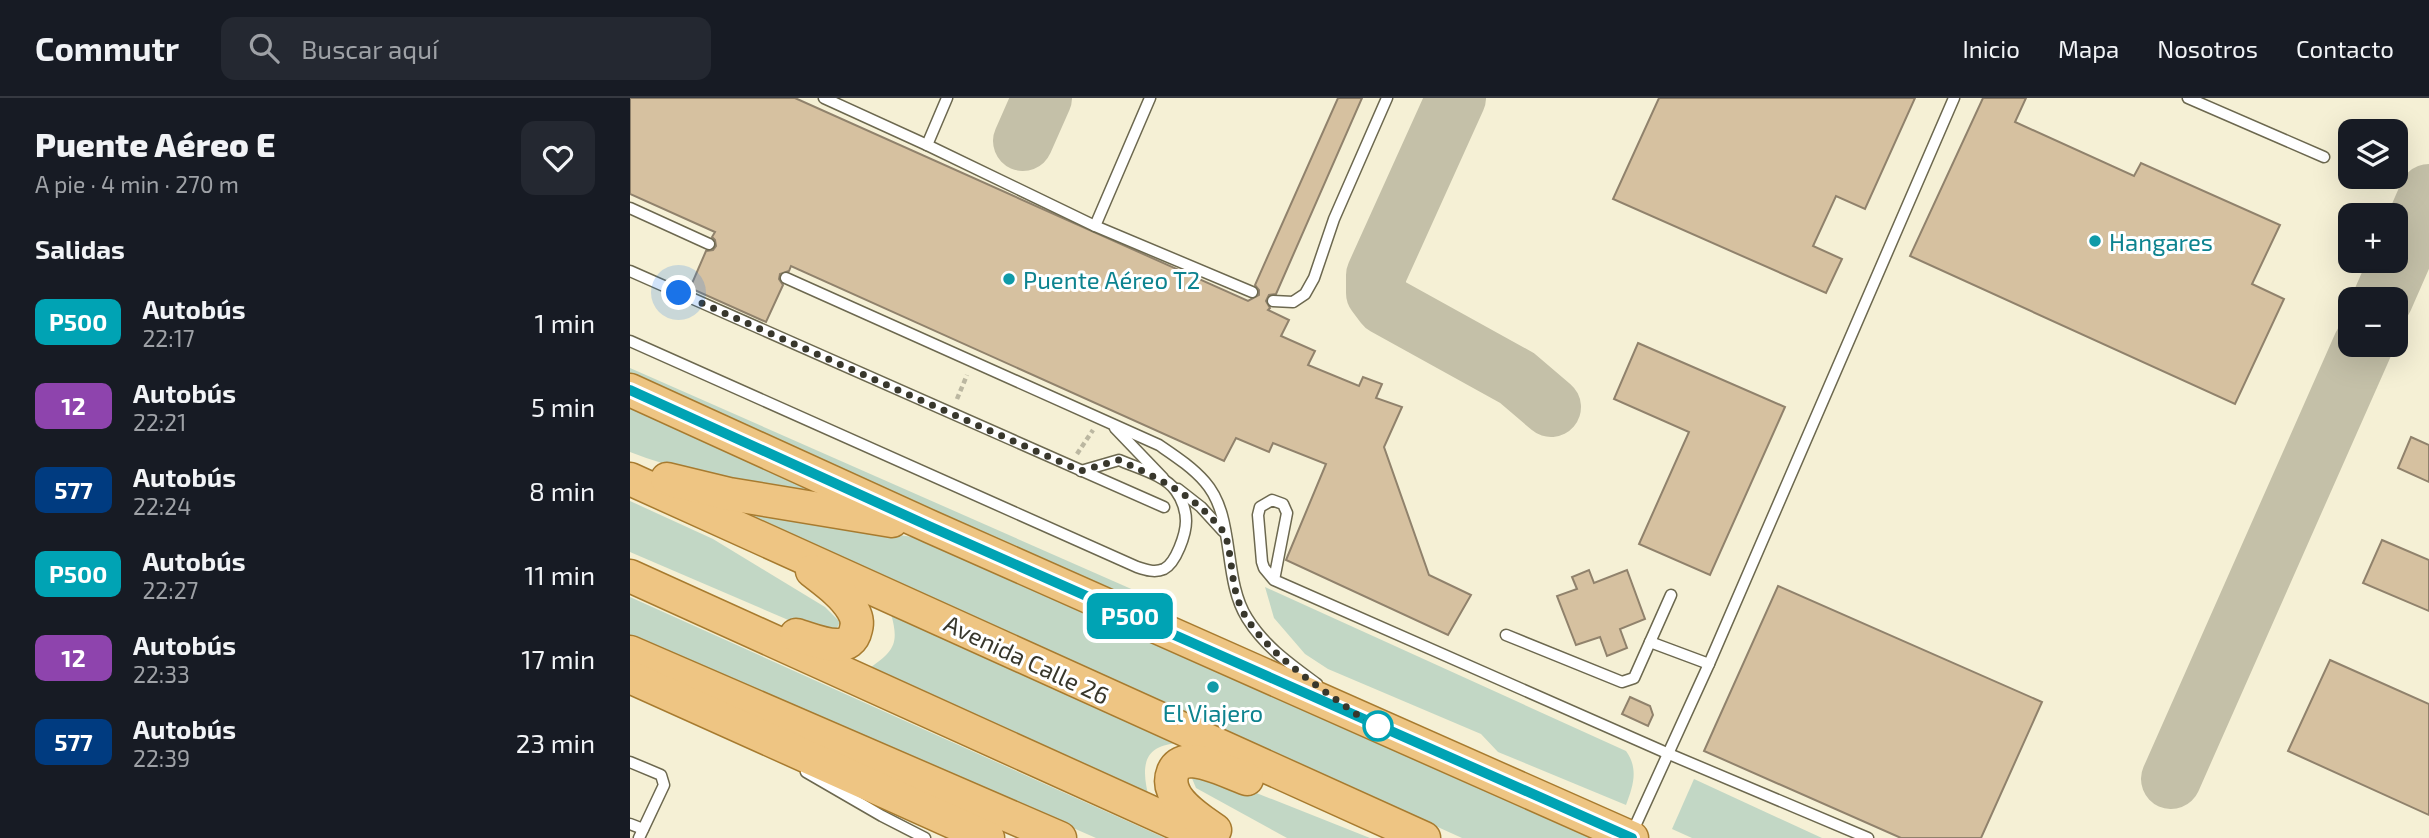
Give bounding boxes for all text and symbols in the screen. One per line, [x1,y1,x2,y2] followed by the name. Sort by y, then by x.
[221,17,711,80] search box
[35,28,179,68] text: Commutr
[245,29,283,67] icon: search
[301,33,438,64] text: Buscar aquí
[1962,34,2020,63] text: Inicio
[2058,34,2119,63] text: Mapa
[2157,34,2258,63] text: Nosotros
[2296,34,2394,63] text: Contacto
[2338,119,2408,357] map controls
[2338,119,2408,189] button: layers
[521,121,595,195] button: heart
[35,124,275,164] text: Puente Aéreo E
[35,170,239,198] text: A pie · 4 min · 270 m
[2338,203,2408,273] button: +
[2109,227,2213,256] place label: Hangares
[35,233,125,264] text: Salidas
[2087,233,2103,249] marker: Hangares
[1023,265,1200,294] place label: Puente Aéreo T2
[1001,271,1017,287] marker: Puente Aéreo T2
[661,275,696,310] your location
[2338,287,2408,357] button: −
[142,293,245,324] text: Autobús
[49,307,107,336] text: P500
[535,307,595,338] text: 1 min
[142,324,195,352] text: 22:17
[133,377,236,408] text: Autobús
[61,391,86,420] text: 12
[531,391,595,422] text: 5 min
[133,408,186,436] text: 22:21
[133,461,236,492] text: Autobús
[54,475,93,504] text: 577
[529,475,595,506] text: 8 min
[133,492,191,520] text: 22:24
[142,545,245,576] text: Autobús
[49,559,107,588] text: P500
[524,559,595,590] text: 11 min
[142,576,198,604] text: 22:27
[1081,593,1179,639] line badge: P500
[1101,601,1159,630] text: P500
[940,608,1114,710] street label: Avenida Calle 26
[133,629,236,660] text: Autobús
[61,643,86,672] text: 12
[521,643,595,674] text: 17 min
[133,660,190,688] text: 22:33
[1205,679,1221,695] marker: El Viajero
[1163,698,1263,727] place label: El Viajero
[1363,711,1393,741] unlabelled marker
[133,713,236,744] text: Autobús
[54,727,93,756] text: 577
[516,727,595,758] text: 23 min
[133,744,190,772] text: 22:39

